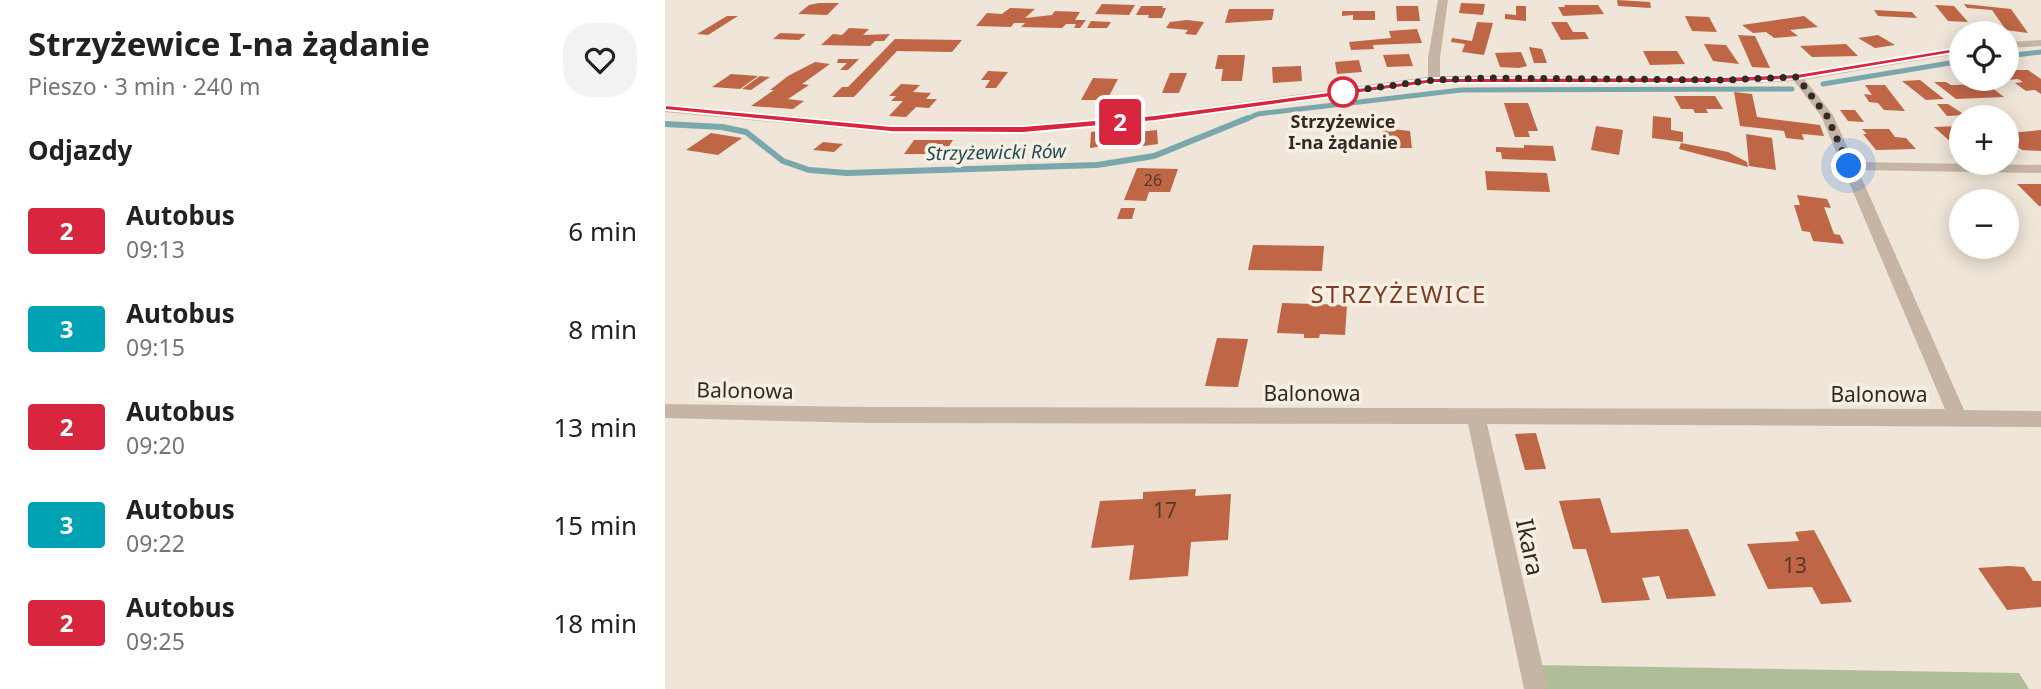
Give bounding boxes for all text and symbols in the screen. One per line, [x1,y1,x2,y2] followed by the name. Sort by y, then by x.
[28,21,430,66] text: Strzyżewice I-na żądanie
[1949,21,2019,259] map controls
[1949,21,2019,91] button: locate
[563,23,637,97] button: heart
[28,70,261,102] text: Pieszo · 3 min · 240 m
[1328,77,1358,107] marker: Strzyżewice I-na żądanie
[1097,99,1143,145] line badge: 2
[1113,105,1127,138] text: 2
[1949,105,2019,175] button: +
[1288,109,1398,154] place label: Strzyżewice I-na żądanie
[28,132,132,168] text: Odjazdy
[926,138,1067,166] water label: Strzyżewicki Rów
[1831,148,1866,183] your location
[1144,169,1162,191] house number: 26
[1949,189,2019,259] button: −
[126,197,235,233] text: Autobus
[568,213,637,249] text: 6 min
[60,214,73,247] text: 2
[126,233,185,265] text: 09:13
[1311,277,1487,310] district label: STRZYŻEWICE
[126,295,235,331] text: Autobus
[568,311,637,347] text: 8 min
[60,312,73,345] text: 3
[126,331,185,363] text: 09:15
[696,375,794,405] street label: Balonowa
[1263,379,1361,407] street label: Balonowa
[1830,380,1928,408] street label: Balonowa
[126,393,235,429] text: Autobus
[553,409,637,445] text: 13 min
[60,410,73,443] text: 2
[126,429,185,461] text: 09:20
[126,491,235,527] text: Autobus
[1153,496,1177,524] house number: 17
[553,507,637,543] text: 15 min
[60,508,73,541] text: 3
[1509,516,1553,578] street label: Ikara
[126,527,185,559] text: 09:22
[1783,551,1807,579] house number: 13
[126,589,235,625] text: Autobus
[553,605,637,641] text: 18 min
[60,606,73,639] text: 2
[126,625,185,657] text: 09:25

